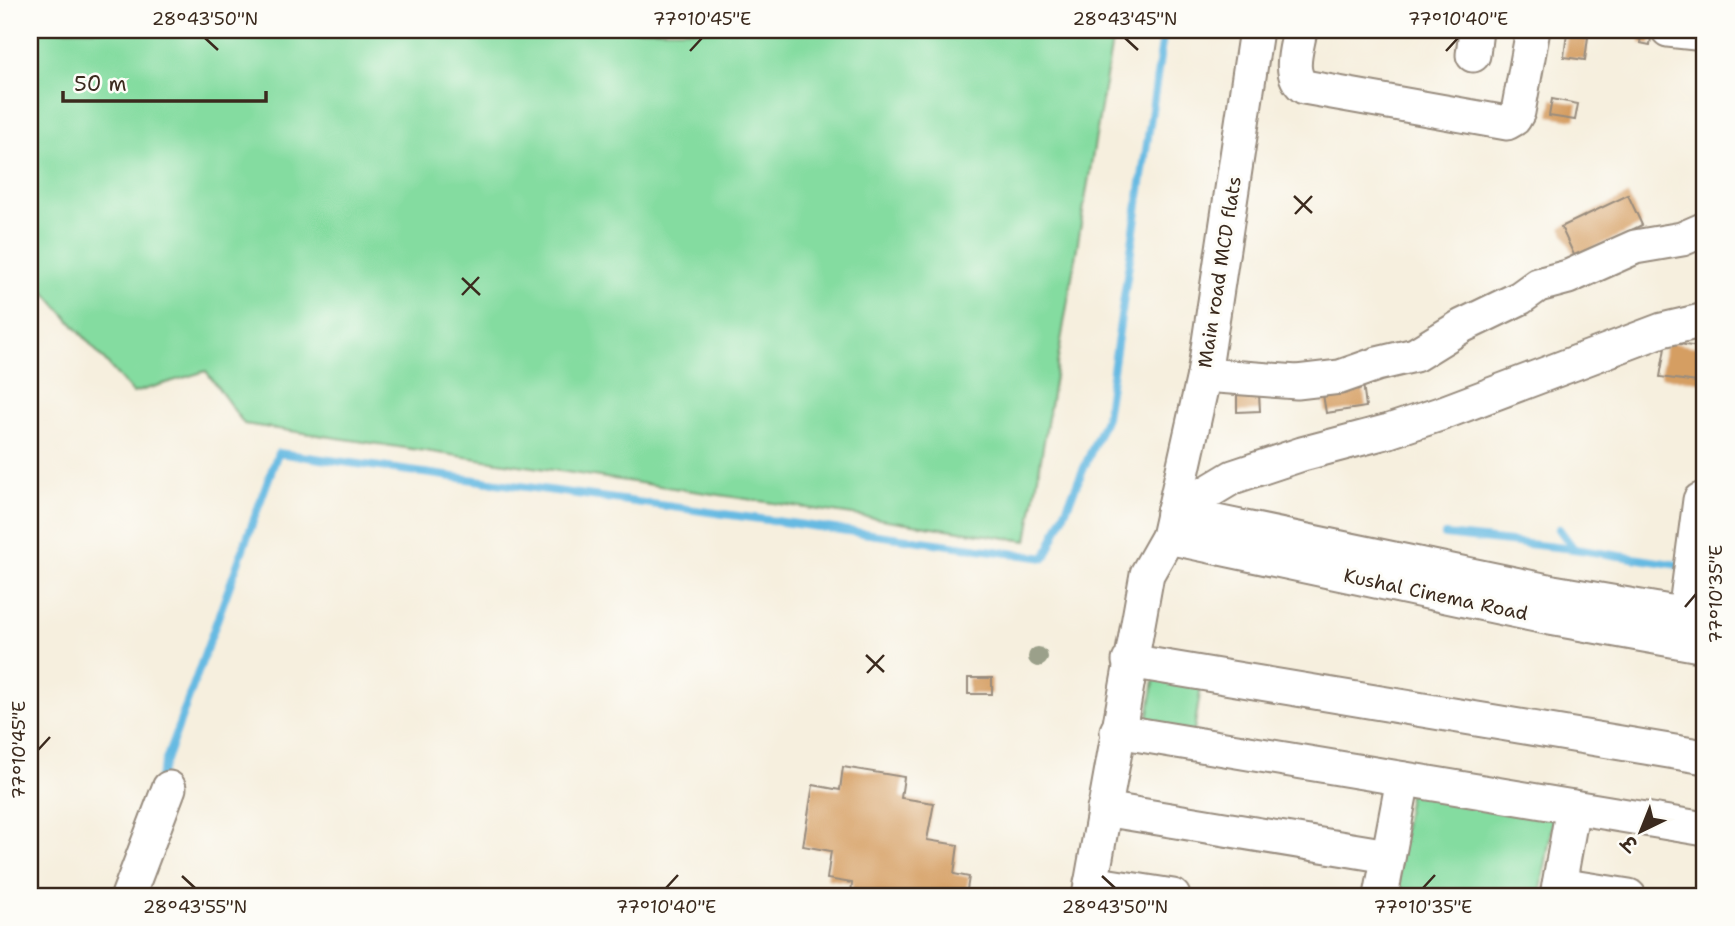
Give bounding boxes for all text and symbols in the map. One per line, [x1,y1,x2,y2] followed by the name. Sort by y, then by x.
[152,7,258,31] text: 28°43'50"N
[653,7,751,31] text: 77°10'45"E
[1072,7,1178,31] text: 28°43'45"N
[1408,7,1508,31] text: 77°10'40"E
[63,60,266,104] scale bar
[74,70,127,98] text: 50 m
[1192,175,1247,370] street label: Main road MCD flats
[1704,545,1728,643] text: 77°10'35"E
[1341,563,1530,626] street label: Kushal Cinema Road
[7,701,31,799] text: 77°10'45"E
[1606,796,1676,866] north arrow
[1615,828,1644,858] text: उ
[143,895,247,919] text: 28°43'55"N
[616,895,716,919] text: 77°10'40"E
[1062,895,1168,919] text: 28°43'50"N
[1374,895,1472,919] text: 77°10'35"E

